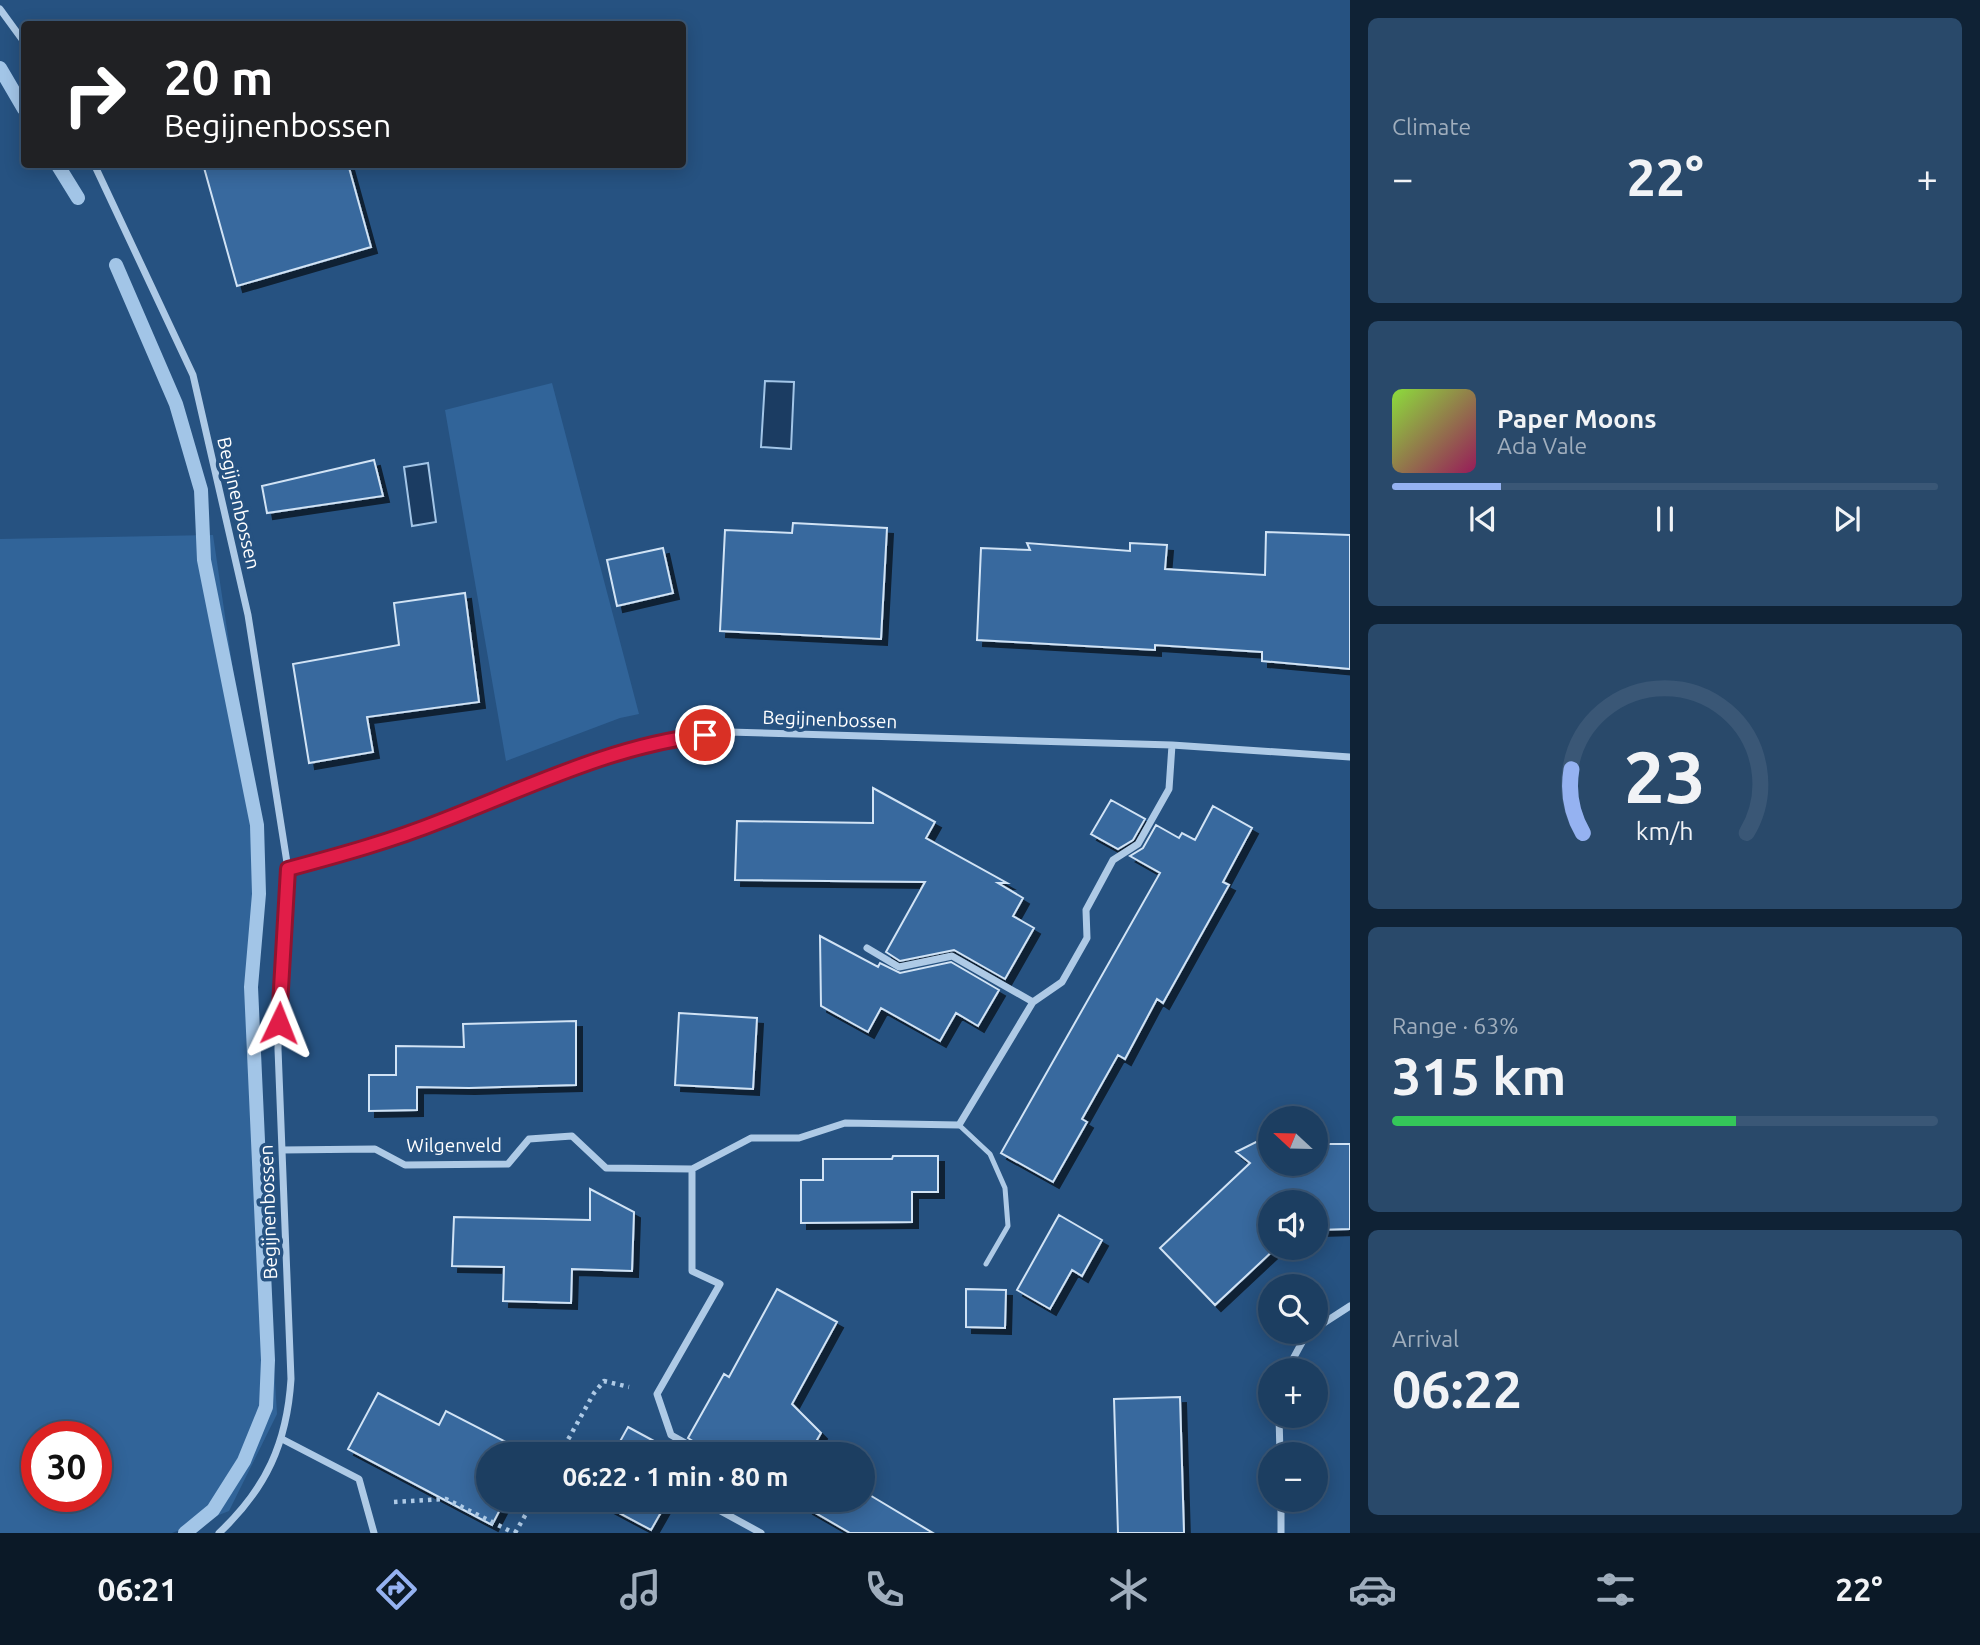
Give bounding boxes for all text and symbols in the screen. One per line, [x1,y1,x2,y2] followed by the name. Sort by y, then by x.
[49,49,140,140] icon: right
[164,49,273,104] text: 20 m
[164,107,391,143] text: Begijnenbossen
[1392,114,1471,139] text: Climate
[1626,148,1704,206] text: 22°
[1392,157,1413,199] text: −
[1917,157,1938,199] text: +
[1497,404,1656,433] text: Paper Moons
[1497,433,1587,458] text: Ada Vale
[213,435,265,571] street label: Begijnenbossen
[1464,500,1502,538] icon: previous
[1646,500,1684,538] icon: pause
[1828,500,1866,538] icon: next
[675,705,735,765] pin
[762,706,898,732] street label: Begijnenbossen
[686,716,724,754] icon: arrive
[1624,735,1706,817] text: 23
[1636,816,1694,844] text: km/h
[242,986,316,1060] position arrow
[1392,1013,1519,1038] text: Range · 63%
[1392,1047,1566,1105] text: 315 km
[1258,1106,1328,1176] north arrow
[1258,1106,1328,1512] map controls
[406,1134,502,1156] street label: Wilgenveld
[255,1144,281,1280] street label: Begijnenbossen
[1258,1190,1328,1260] button: sound
[1258,1274,1328,1344] button: search
[1392,1326,1459,1351] text: Arrival
[1258,1358,1328,1428] button: +
[1392,1360,1522,1418] text: 06:22
[21,1421,112,1512] speed limit sign: 30
[1258,1442,1328,1512] button: −
[562,1462,789,1491] text: 06:22 · 1 min · 80 m
[372,1565,421,1614] icon: directions
[616,1565,665,1614] icon: music
[860,1565,909,1614] icon: phone
[1104,1565,1153,1614] icon: climate
[1348,1565,1397,1614] icon: car
[1591,1565,1640,1614] icon: filters
[97,1571,177,1607] text: 06:21
[1835,1571,1883,1607] text: 22°

